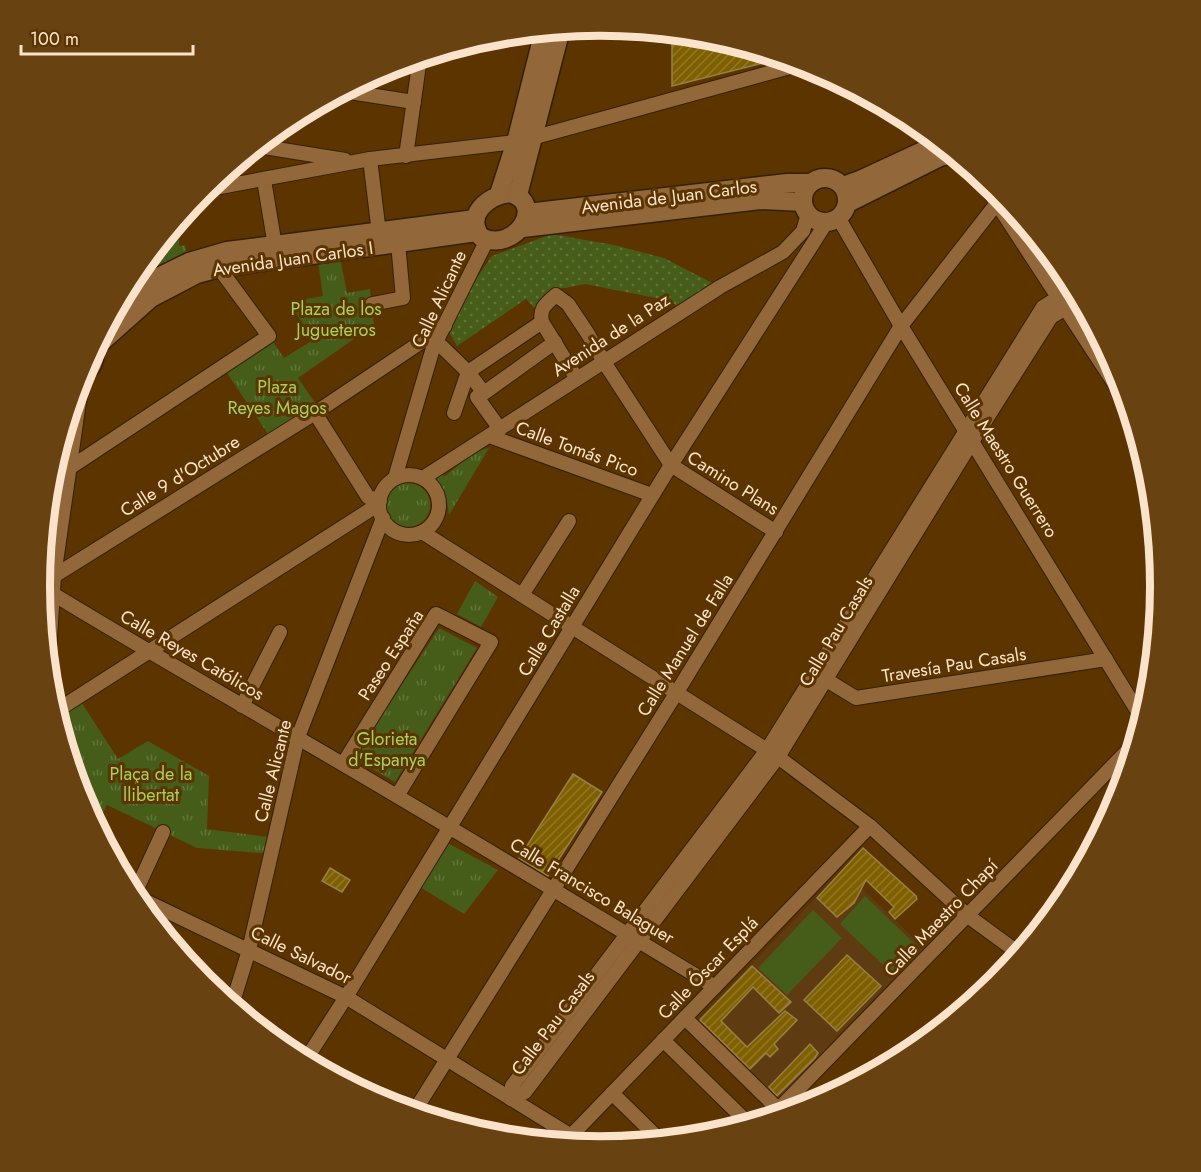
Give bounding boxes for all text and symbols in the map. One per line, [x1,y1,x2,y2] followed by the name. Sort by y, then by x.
[21,18,194,56] scale bar
[30,26,79,52] text: 100 m
[580,173,758,221] street label: Avenida de Juan Carlos
[211,235,375,283] street label: Avenida Juan Carlos I
[405,246,473,352] street label: Calle Alicante
[547,287,676,383] street label: Avenida de la Paz
[290,296,382,343] park label: Plaza de los Jugueteros
[227,374,327,421] park label: Plaza Reyes Magos
[948,377,1065,543] street label: Calle Maestro Guerrero
[512,415,642,483] street label: Calle Tomás Pico
[115,429,245,523] street label: Calle 9 d'Octubre
[682,444,784,522] street label: Camino Plans
[631,569,739,721] street label: Calle Manuel de Falla
[793,571,879,691] street label: Calle Pau Casals
[512,581,586,681] street label: Calle Castalla
[115,603,269,707] street label: Calle Reyes Católicos
[352,604,430,706] street label: Paseo España
[880,641,1028,689] street label: Travesía Pau Casals
[248,717,298,825] street label: Calle Alicante
[348,726,426,773] park label: Glorieta d'Espanya
[109,761,193,808] park label: Plaça de la llibertat
[505,831,680,951] street label: Calle Francisco Balaguer
[878,852,1005,983] street label: Calle Maestro Chapí
[652,911,764,1025] street label: Calle Óscar Esplá
[246,919,357,991] street label: Calle Salvador
[505,965,601,1081] street label: Calle Pau Casals

